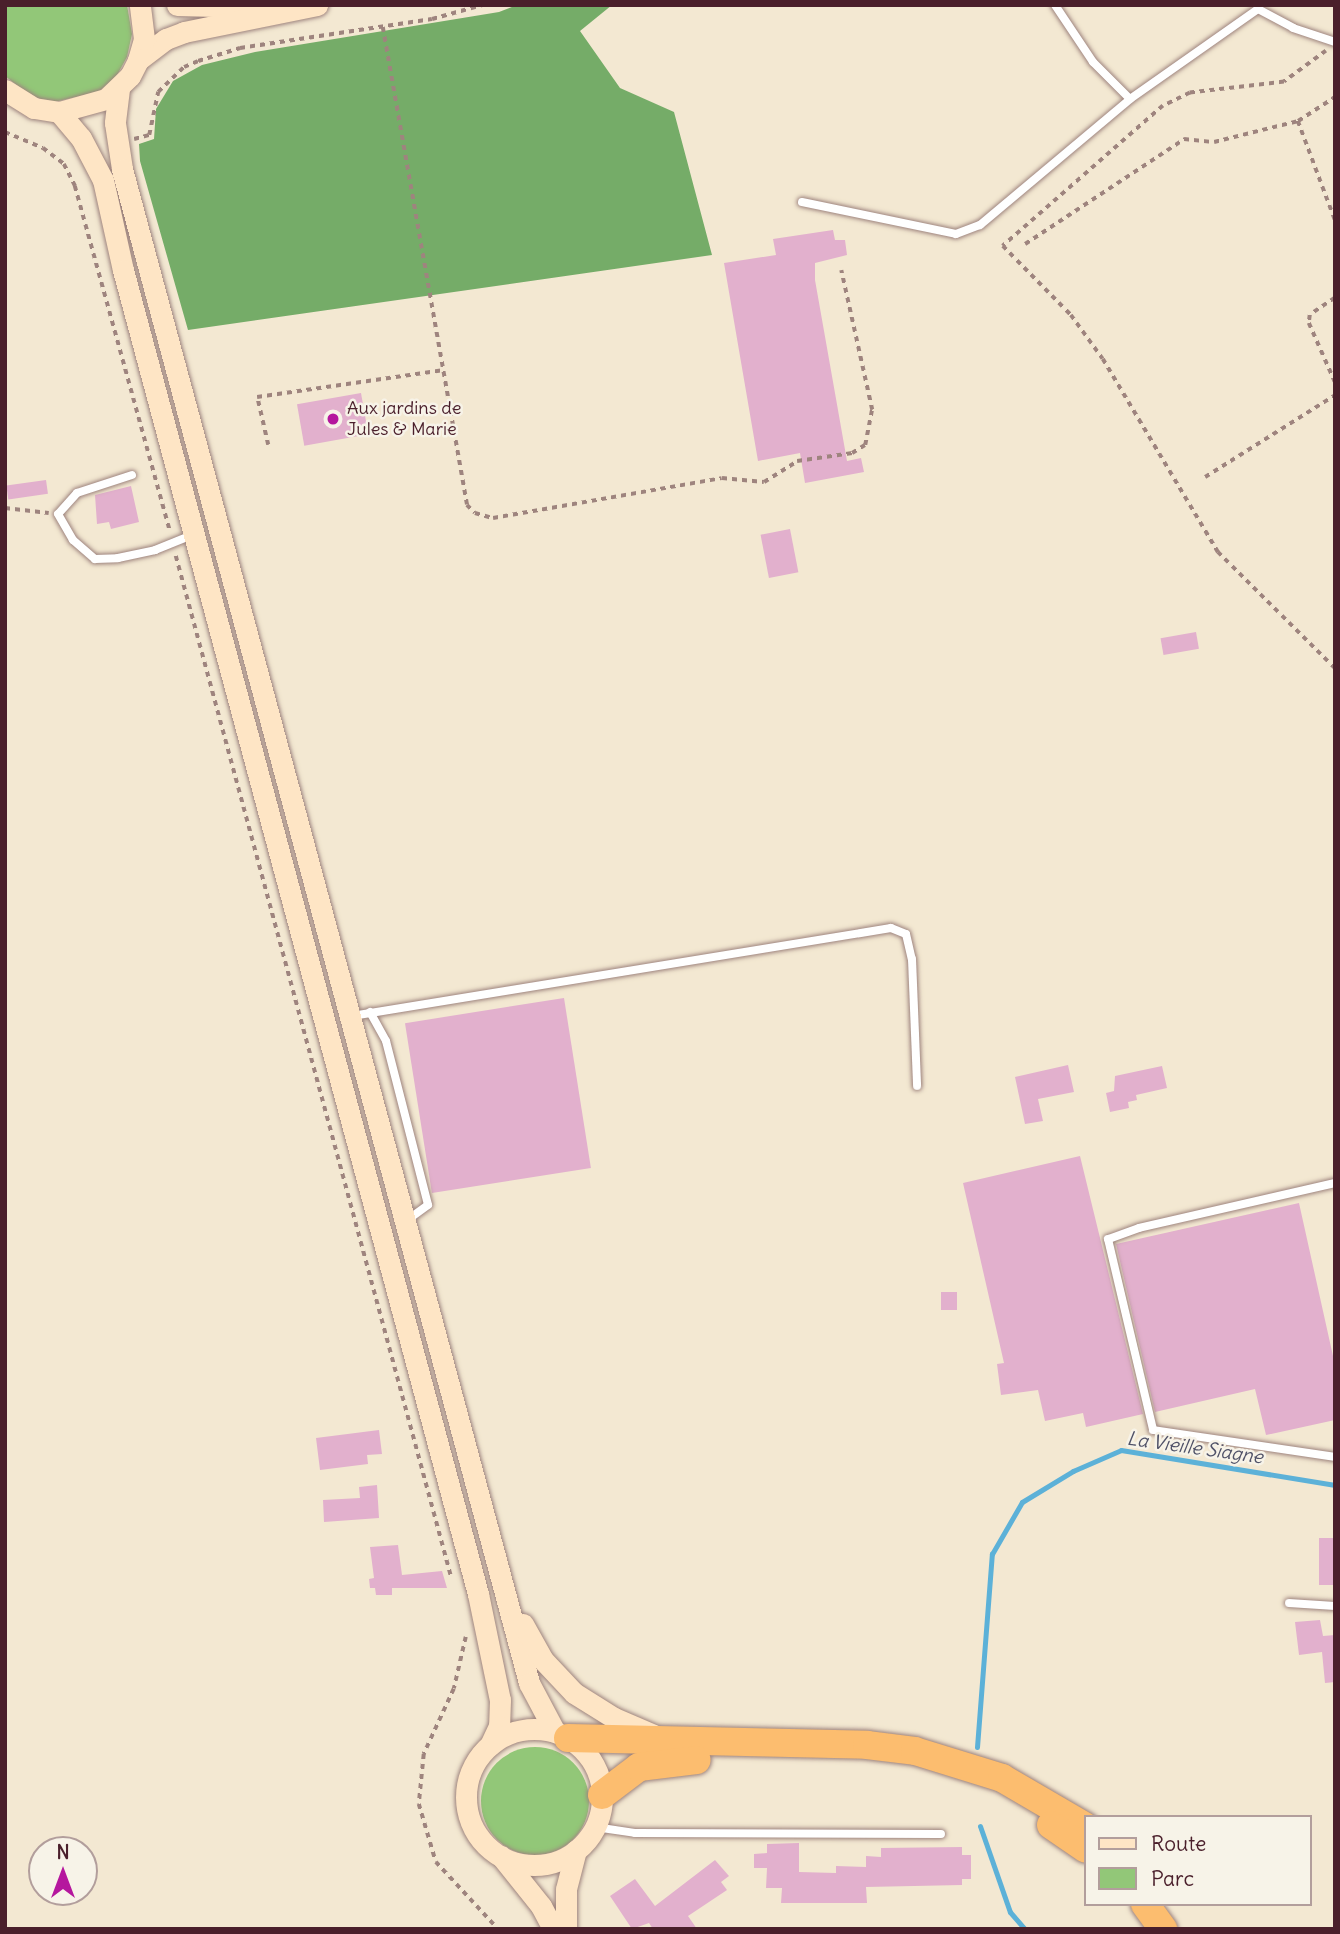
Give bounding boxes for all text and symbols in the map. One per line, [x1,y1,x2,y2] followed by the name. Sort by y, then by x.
[347,398,461,440] place label: Aux jardins de Jules & Marie
[325,411,341,427] marker: Aux jardins de Jules & Marie
[1126,1427,1264,1469] water label: La Vieille Siagne
[1084,1815,1312,1906] legend
[1151,1830,1206,1857] text: Route
[28,1836,98,1906] north arrow
[56,1840,70,1864] text: N
[1151,1865,1194,1892] text: Parc

